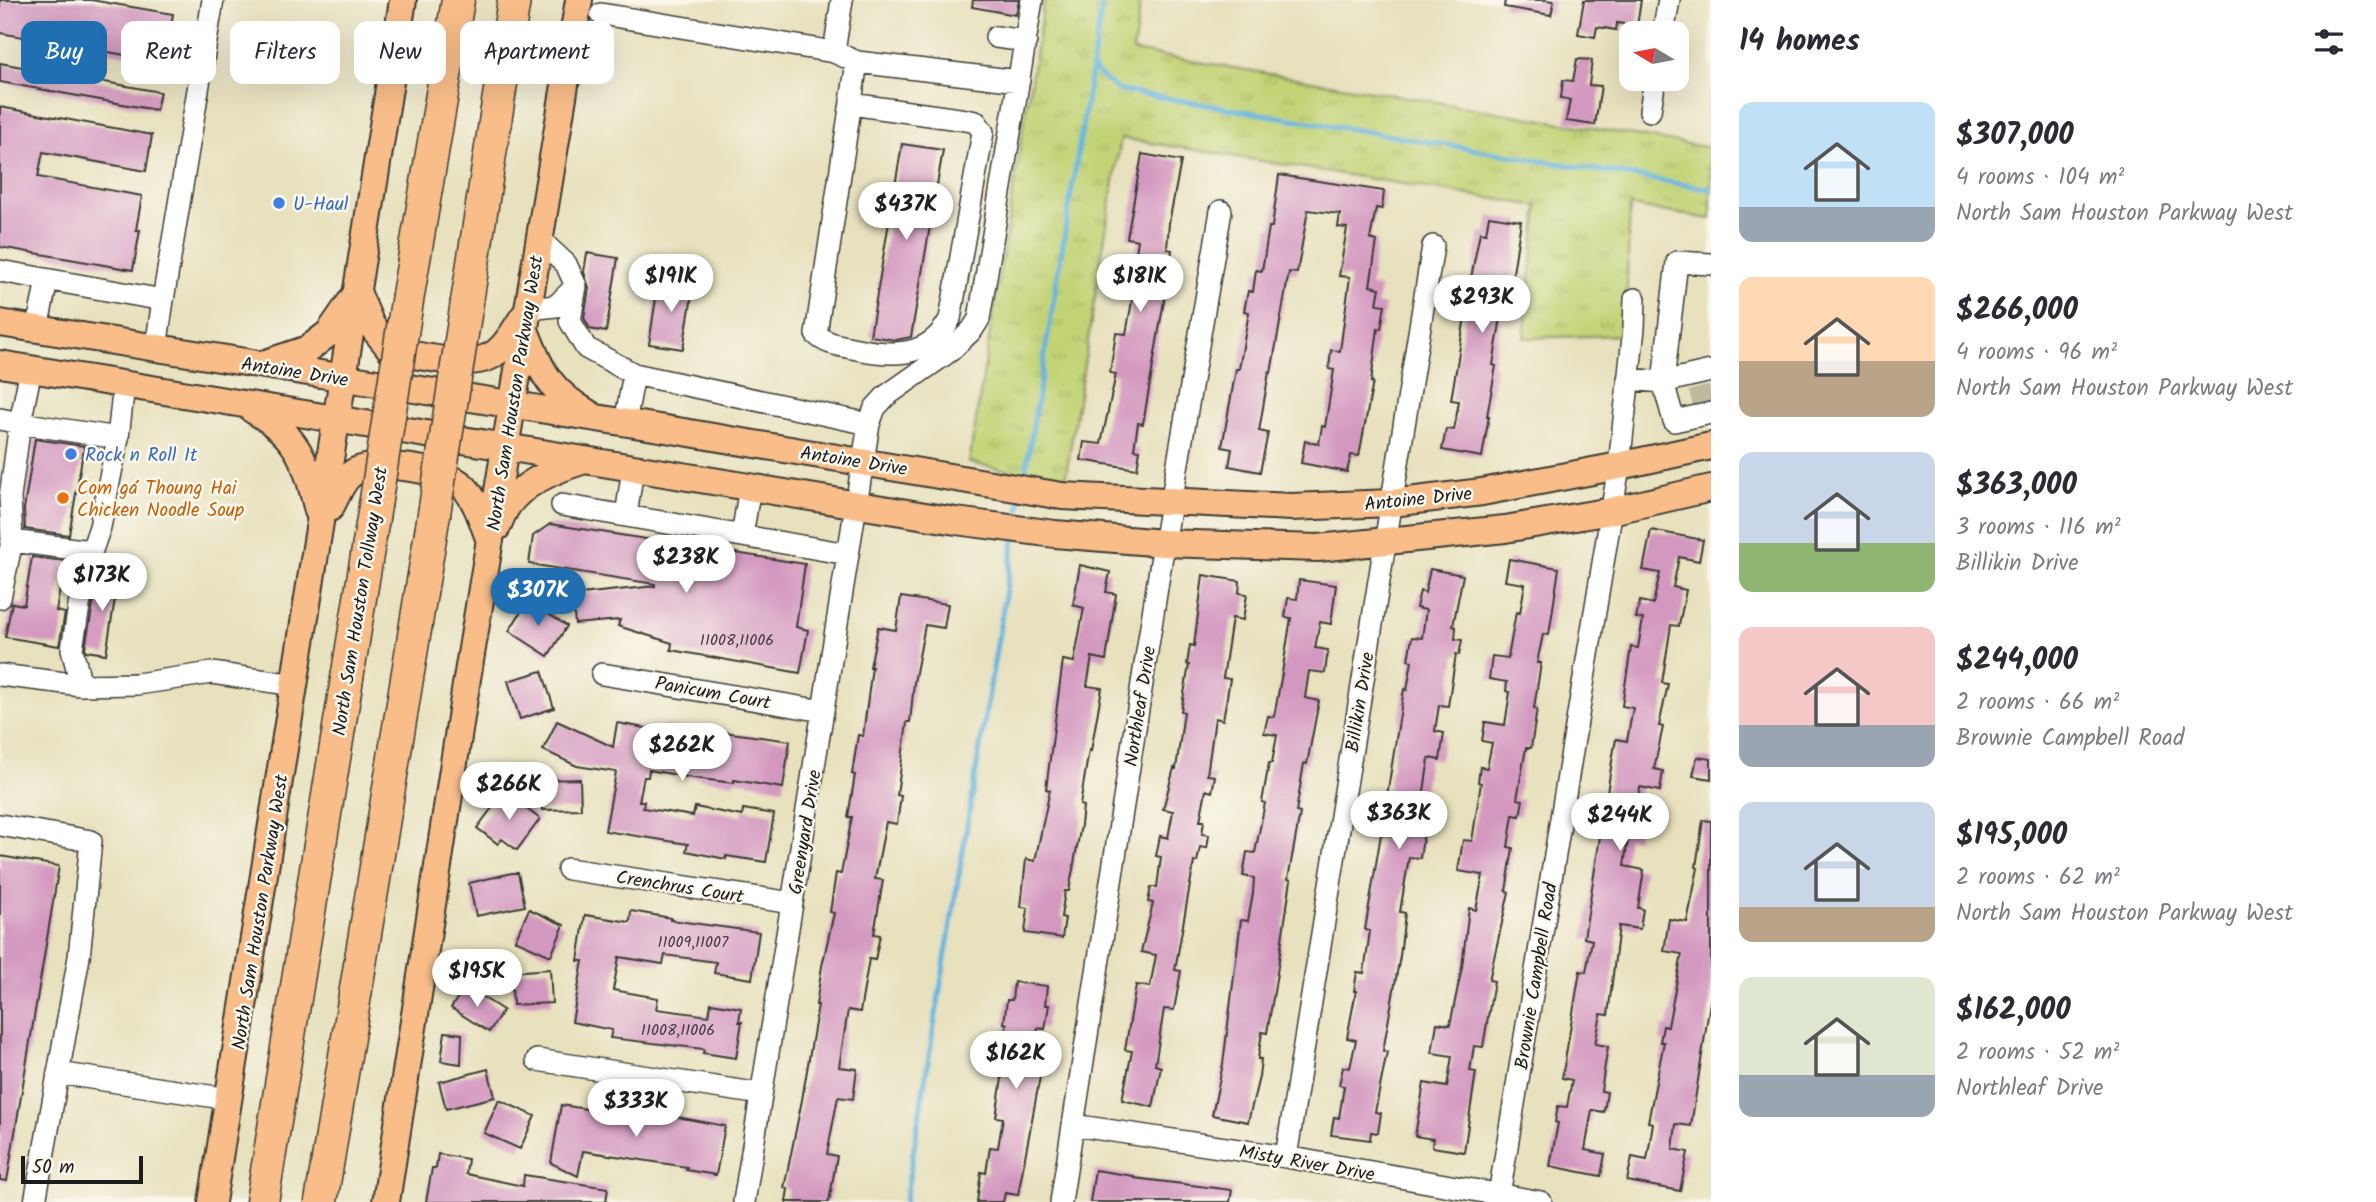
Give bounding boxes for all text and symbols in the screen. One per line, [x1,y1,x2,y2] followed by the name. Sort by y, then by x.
[1739,18,1860,66] text: 14 homes
[21,21,107,84] chip: Buy
[121,21,216,84] chip: Rent
[230,21,340,84] chip: Filters
[354,21,446,84] chip: New
[460,21,614,84] chip: Apartment
[1619,21,1689,91] north arrow
[1619,21,1689,91] map controls
[2310,23,2348,61] icon: filters
[1956,112,2074,160] text: $307,000
[1795,130,1879,214] icon: home
[1956,160,2124,196] text: 4 rooms · 104 m²
[857,182,955,242] pin: $437K
[874,187,938,223] text: $437K
[293,190,349,220] place label: U-Haul
[271,195,287,211] marker: U-Haul
[1956,196,2293,232] text: North Sam Houston Parkway West
[479,253,553,533] street label: North Sam Houston Parkway West
[622,254,720,314] pin: $191K
[1091,254,1189,314] pin: $181K
[645,259,698,295] text: $191K
[1113,259,1167,295] text: $181K
[1433,276,1531,335] pin: $293K
[1449,280,1515,316] text: $293K
[1956,287,2078,335] text: $266,000
[1795,305,1879,389] icon: home
[1956,335,2117,371] text: 4 rooms · 96 m²
[239,350,351,396] street label: Antoine Drive
[1956,371,2293,407] text: North Sam Houston Parkway West
[798,439,910,485] street label: Antoine Drive
[85,441,198,471] place label: Rock n Roll It
[63,446,79,462] marker: Rock n Roll It
[1956,462,2077,510] text: $363,000
[325,464,397,738] street label: North Sam Houston Tollway West
[77,474,244,526] place label: Com gá Thoung Hai Chicken Noodle Soup
[1363,479,1474,521] street label: Antoine Drive
[1795,480,1879,564] icon: home
[55,490,71,506] marker: Com gá Thoung Hai Chicken Noodle Soup
[1956,510,2121,546] text: 3 rooms · 116 m²
[637,536,735,595] pin: $238K
[652,540,720,576] text: $238K
[1956,546,2079,582] text: Billikin Drive
[53,554,151,613] pin: $173K
[73,558,131,594] text: $173K
[489,568,587,628] pin: $307K
[507,573,569,609] text: $307K
[700,628,774,653] house number: 11008,11006
[1956,637,2078,685] text: $244,000
[1117,643,1165,769] street label: Northleaf Drive
[1338,650,1384,755] street label: Billikin Drive
[1795,655,1879,739] icon: home
[652,669,773,719] street label: Panicum Court
[1956,685,2119,721] text: 2 rooms · 66 m²
[1956,721,2184,757] text: Brownie Campbell Road
[633,724,731,783] pin: $262K
[649,728,715,764] text: $262K
[460,762,558,822] pin: $266K
[476,767,542,803] text: $266K
[781,767,831,897] street label: Greenyard Drive
[224,772,298,1052] street label: North Sam Houston Parkway West
[1350,792,1448,851] pin: $363K
[1571,794,1669,853] pin: $244K
[1366,796,1432,832] text: $363K
[1587,798,1653,834] text: $244K
[1956,812,2067,860] text: $195,000
[1795,830,1879,914] icon: home
[1956,860,2120,896] text: 2 rooms · 62 m²
[614,863,746,913] street label: Crenchrus Court
[1507,880,1567,1072] street label: Brownie Campbell Road
[1956,896,2293,932] text: North Sam Houston Parkway West
[658,930,729,955] house number: 11009,11007
[428,950,526,1009] pin: $195K
[448,954,506,990] text: $195K
[1956,987,2071,1035] text: $162,000
[1795,1005,1879,1089] icon: home
[641,1018,715,1043] house number: 11008,11006
[967,1032,1065,1091] pin: $162K
[1956,1035,2119,1071] text: 2 rooms · 52 m²
[986,1036,1046,1072] text: $162K
[1956,1071,2103,1107] text: Northleaf Drive
[587,1080,685,1139] pin: $333K
[603,1084,669,1120] text: $333K
[1236,1137,1377,1191] street label: Misty River Drive
[21,1153,144,1185] scale bar
[32,1153,74,1183] text: 50 m

